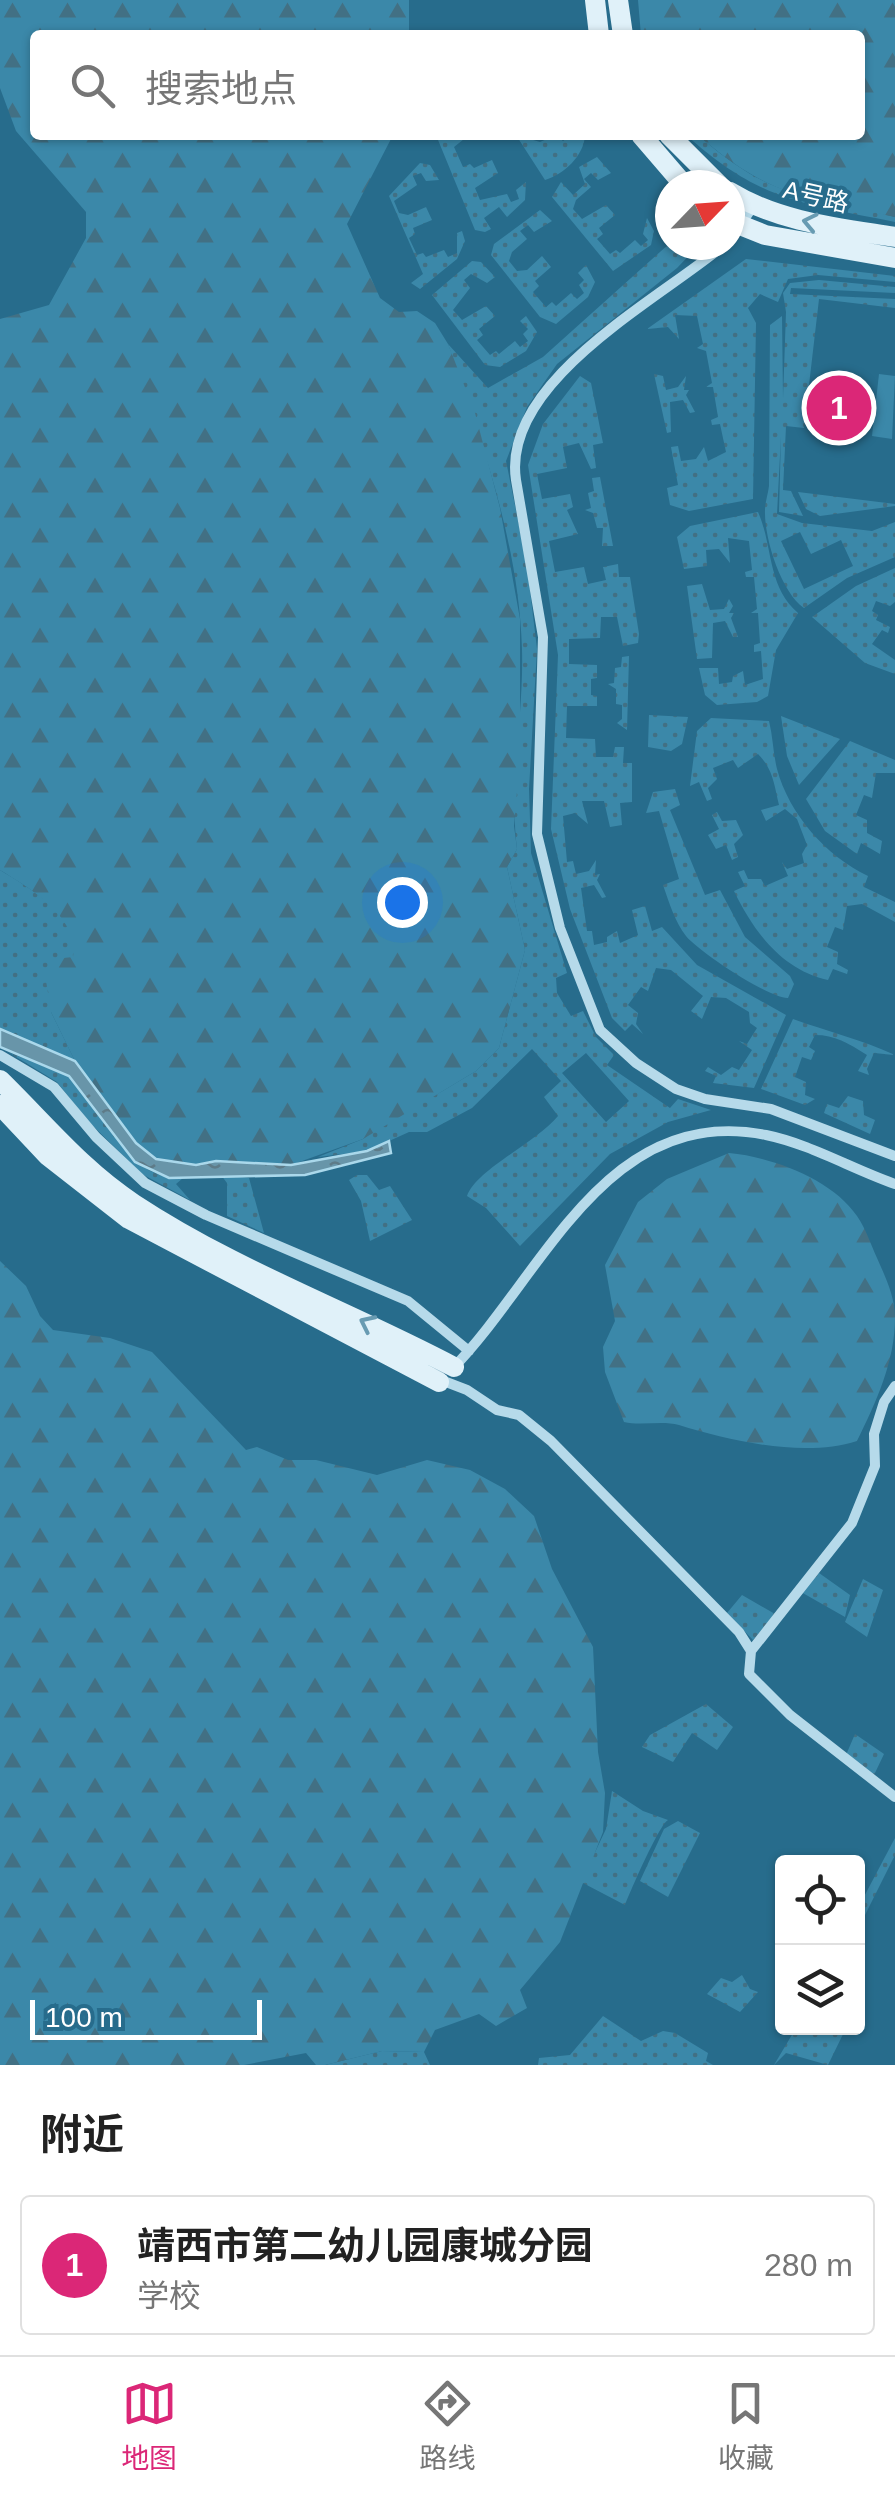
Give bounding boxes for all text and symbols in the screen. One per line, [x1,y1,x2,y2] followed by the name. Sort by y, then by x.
[30,30,865,140] search box
[65,58,120,113] icon: search
[145,68,297,110] text: 搜索地点
[655,170,745,260] north arrow
[780,175,852,217] street label: A号路
[802,212,819,233] one-way arrow
[806,370,872,446] pin: 1
[377,877,428,928] your location
[359,1316,377,1336] one-way arrow
[775,1855,865,2035] map controls
[775,1855,865,1945] button: locate
[775,1945,865,2035] button: layers
[30,1995,262,2040] scale bar
[45,2002,123,2033] text: 100 m
[40,2111,124,2158] text: 附近
[137,2225,593,2267] text: 靖西市第二幼儿园康城分园
[66,2247,83,2283] text: 1
[764,2247,853,2283] text: 280 m
[137,2278,201,2314] text: 学校
[121,2376,177,2476] tab: 地图
[419,2376,476,2476] tab: 路线
[718,2376,774,2476] tab: 收藏

